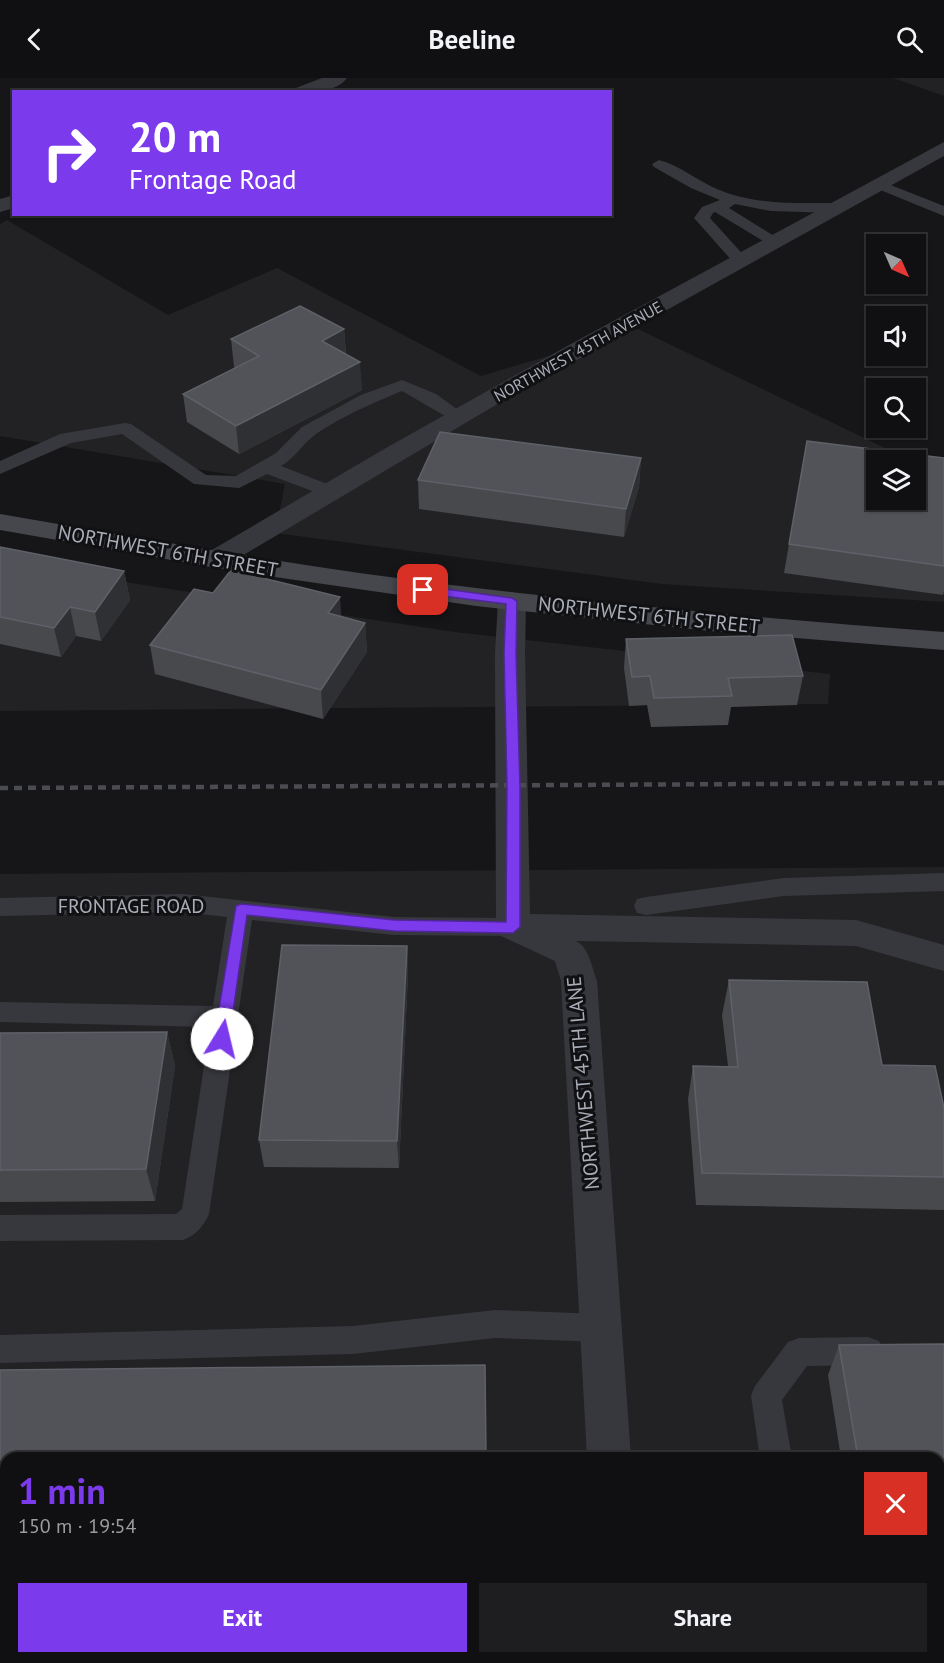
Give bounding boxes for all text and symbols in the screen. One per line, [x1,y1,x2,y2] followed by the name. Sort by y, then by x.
[429,22,515,56] text: Beeline
[18,23,51,56] icon: back
[893,23,926,56] icon: search
[129,109,221,164] text: 20 m
[30,114,108,192] icon: right
[129,162,297,196] text: Frontage Road
[866,234,926,294] north arrow
[866,234,926,510] map controls
[490,296,666,406] street label: NORTHWEST 45TH AVENUE
[866,306,926,366] button: sound
[866,378,926,438] button: search
[866,450,926,510] button: layers
[56,519,280,583] street label: NORTHWEST 6TH STREET
[397,564,448,615] pin
[406,573,439,606] icon: arrive
[537,590,761,640] street label: NORTHWEST 6TH STREET
[58,893,204,919] street label: FRONTAGE ROAD
[561,975,605,1191] street label: NORTHWEST 45TH LANE
[190,1007,254,1071] position arrow
[18,1467,106,1514] text: 1 min
[864,1472,927,1535] button: close
[18,1513,136,1539] text: 150 m · 19:54
[18,1583,467,1652] button: Exit
[479,1583,927,1652] button: Share

